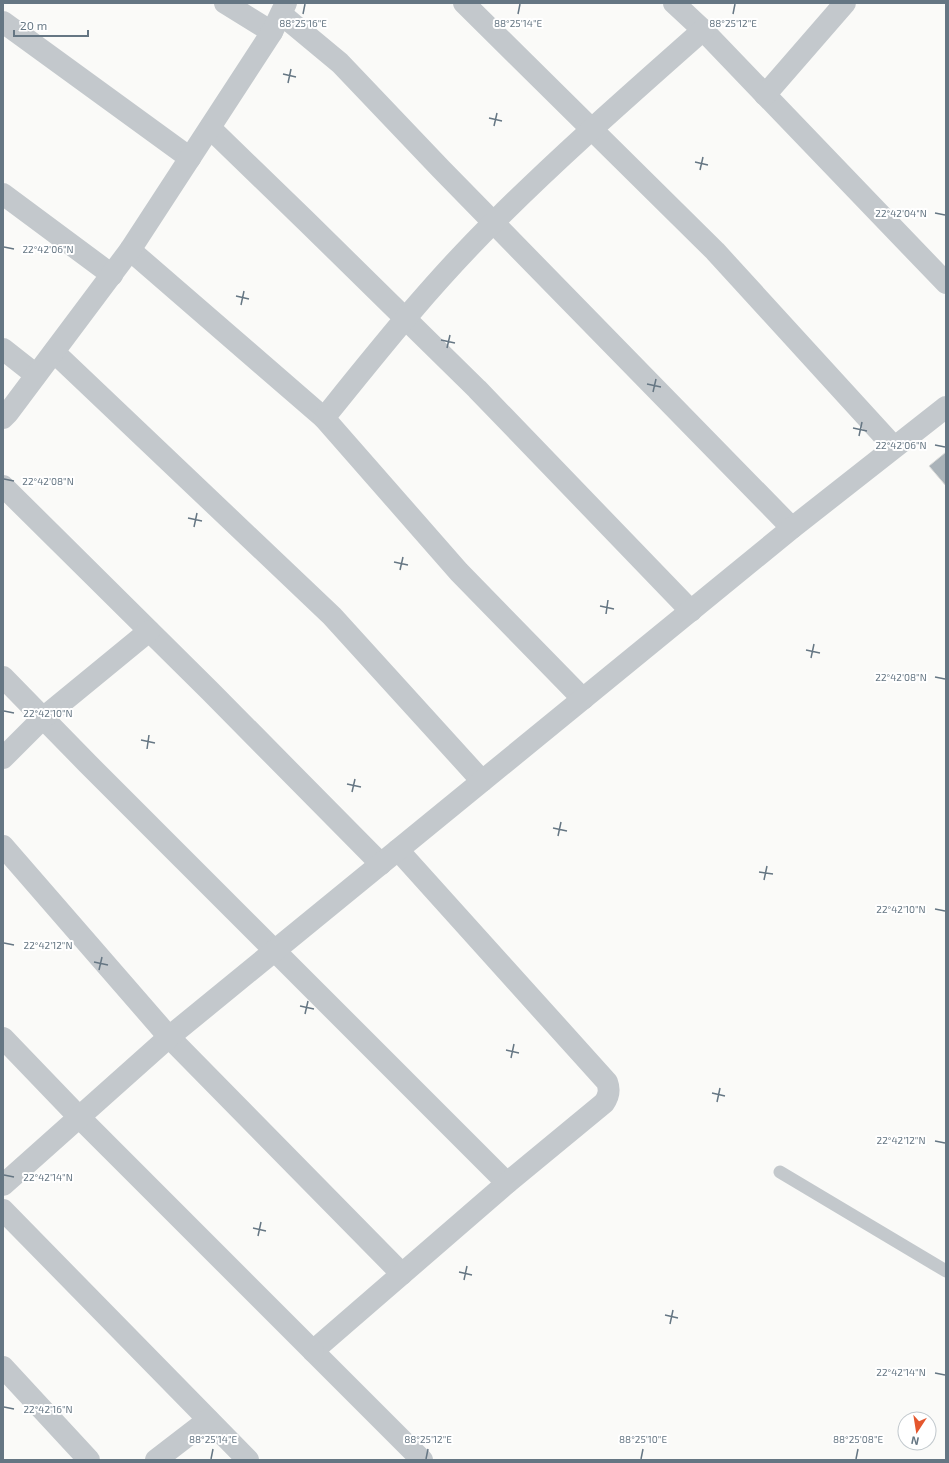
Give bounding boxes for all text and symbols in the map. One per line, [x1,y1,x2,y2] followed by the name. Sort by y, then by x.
[14,12,88,38] scale bar
[279,17,327,29] text: 88°25'16"E
[494,17,542,29] text: 88°25'14"E
[709,17,757,29] text: 88°25'12"E
[20,18,47,32] text: 20 m
[875,207,927,219] text: 22°42'04"N
[22,243,74,255] text: 22°42'06"N
[875,439,927,451] text: 22°42'06"N
[22,475,74,487] text: 22°42'08"N
[875,671,927,683] text: 22°42'08"N
[23,707,73,719] text: 22°42'10"N
[876,903,926,915] text: 22°42'10"N
[24,939,72,951] text: 22°42'12"N
[877,1134,925,1146] text: 22°42'12"N
[23,1171,73,1183] text: 22°42'14"N
[876,1366,926,1378] text: 22°42'14"N
[23,1403,73,1415] text: 22°42'16"N
[897,1411,937,1451] north arrow
[189,1433,237,1445] text: 88°25'14"E
[404,1433,452,1445] text: 88°25'12"E
[619,1433,667,1445] text: 88°25'10"E
[833,1433,883,1445] text: 88°25'08"E
[910,1434,920,1448] text: N

